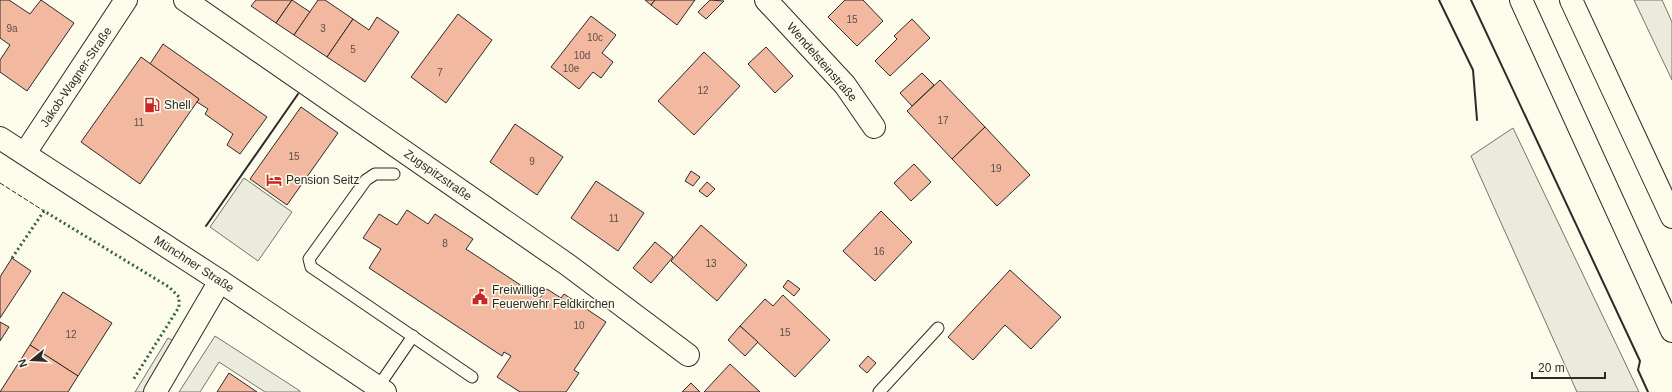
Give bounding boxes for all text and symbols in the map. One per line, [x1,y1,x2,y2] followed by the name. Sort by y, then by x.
[846,14,858,25] house number: 15
[784,20,860,105] street label: Wendelsteinstraße
[6,23,18,34] house number: 9a
[320,23,326,34] house number: 3
[37,24,115,130] street label: Jakob-Wagner-Straße
[587,32,603,43] house number: 10c
[350,44,356,55] house number: 5
[574,50,590,61] house number: 10d
[563,63,580,74] house number: 10e
[437,67,443,78] house number: 7
[697,85,709,96] house number: 12
[143,96,161,114] fuel station icon: Shell
[164,98,191,112] place label: Shell
[937,115,949,126] house number: 17
[134,117,145,128] house number: 11
[401,147,475,204] street label: Zugspitzstraße
[288,151,300,162] house number: 15
[529,156,535,167] house number: 9
[990,163,1002,174] house number: 19
[265,171,283,189] hotel icon: Pension Seitz
[286,173,359,187] place label: Pension Seitz
[609,213,620,224] house number: 11
[151,233,237,295] street label: Münchner Straße
[442,238,448,249] house number: 8
[873,246,885,257] house number: 16
[705,258,717,269] house number: 13
[492,283,615,311] place label: Freiwillige Feuerwehr Feldkirchen
[471,288,489,306] public building icon: Freiwillige Feuerwehr Feldkirchen
[573,320,585,331] house number: 10
[779,327,791,338] house number: 15
[65,329,77,340] house number: 12
[12,340,52,380] north arrow
[1532,354,1605,380] scale bar
[16,357,29,369] text: N
[1538,361,1565,375] text: 20 m

